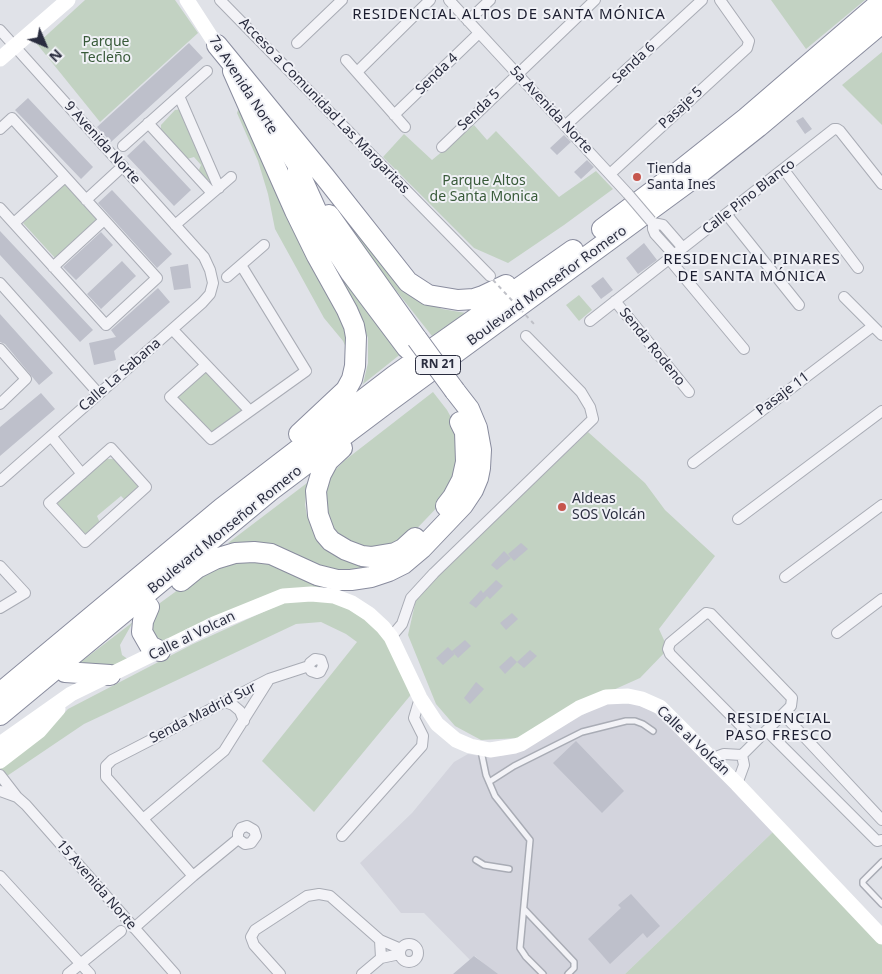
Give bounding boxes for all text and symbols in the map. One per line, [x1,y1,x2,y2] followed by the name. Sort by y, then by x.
[348,6,670,24] district label: RESIDENCIAL ALTOS DE SANTA MÓNICA
[235,15,413,197] street label: Acceso a Comunidad Las Margaritas
[20,20,70,70] north arrow
[205,33,281,137] street label: 7a Avenida Norte
[81,34,131,66] park label: Parque Tecleño
[609,39,659,87] street label: Senda 6
[45,45,67,67] text: N
[412,50,462,98] street label: Senda 4
[506,63,596,157] street label: 5a Avenida Norte
[656,83,706,133] street label: Pasaje 5
[454,86,504,134] street label: Senda 5
[60,98,144,188] street label: 9 Avenida Norte
[699,156,799,238] street label: Calle Pino Blanco
[647,161,716,193] place label: Tienda Santa Ines
[631,171,643,183] marker: Tienda Santa Ines
[430,173,538,206] park label: Parque Altos de Santa Monica
[464,222,630,350] street label: Boulevard Monseñor Romero
[661,251,843,286] district label: RESIDENCIAL PINARES DE SANTA MÓNICA
[616,305,688,389] street label: Senda Rodeno
[76,335,164,415] street label: Calle La Sabana
[416,356,460,374] road number: RN 21
[753,369,813,419] street label: Pasaje 11
[145,463,305,597] street label: Boulevard Monseñor Romero
[572,491,645,524] place label: Aldeas SOS Volcán
[556,501,568,513] marker: Aldeas SOS Volcán
[146,608,238,664] street label: Calle al Volcan
[147,679,259,747] street label: Senda Madrid Sur
[653,703,733,779] street label: Calle al Volcán
[724,710,834,745] district label: RESIDENCIAL PASO FRESCO
[52,837,140,933] street label: 15 Avenida Norte

